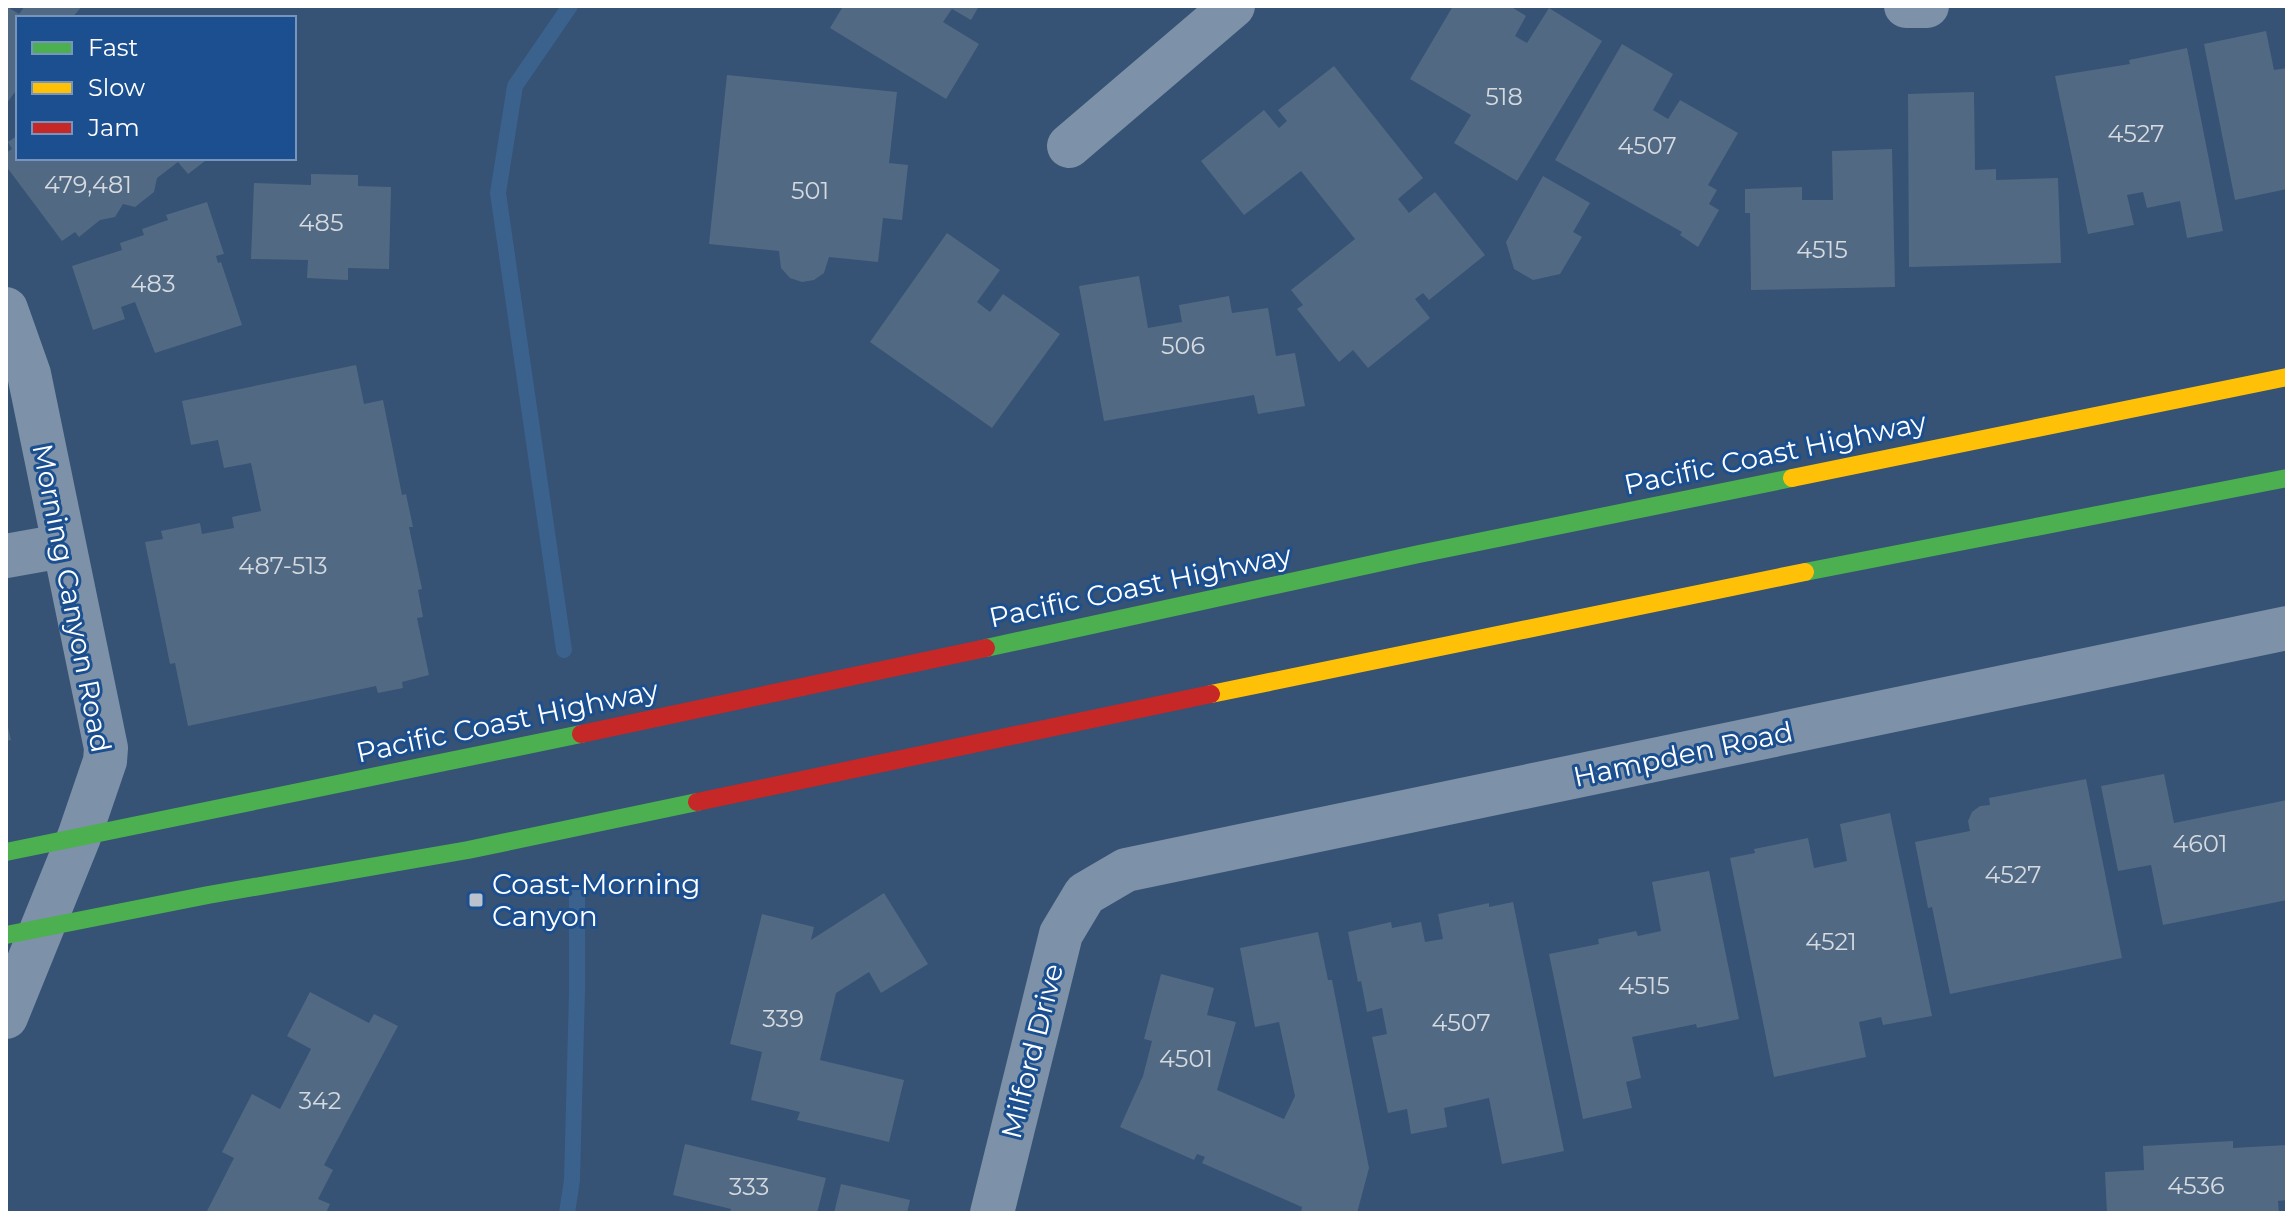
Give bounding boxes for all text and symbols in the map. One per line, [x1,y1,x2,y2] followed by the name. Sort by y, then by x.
[16,16,296,160] legend
[88,33,139,62] text: Fast
[88,73,145,102] text: Slow
[1485,82,1523,111] house number: 518
[87,113,140,142] text: Jam
[2108,119,2165,148] house number: 4527
[1617,131,1677,160] house number: 4507
[44,170,132,199] house number: 479,481
[791,176,829,205] house number: 501
[299,208,344,237] house number: 485
[1796,235,1848,264] house number: 4515
[131,269,175,298] house number: 483
[1161,331,1205,360] house number: 506
[1621,404,1930,502] street label: Pacific Coast Highway
[25,441,119,755] street label: Morning Canyon Road
[986,537,1295,635] street label: Pacific Coast Highway
[238,551,328,580] house number: 487-513
[353,672,662,770] street label: Pacific Coast Highway
[1570,714,1796,794] street label: Hampden Road
[2172,829,2228,858] house number: 4601
[1985,860,2042,889] house number: 4527
[492,867,701,933] place label: Coast-Morning Canyon
[467,891,485,909] marker: Coast-Morning Canyon
[1805,927,1857,956] house number: 4521
[994,960,1070,1142] street label: Milford Drive
[1618,971,1670,1000] house number: 4515
[762,1004,804,1033] house number: 339
[1431,1008,1491,1037] house number: 4507
[1159,1044,1213,1073] house number: 4501
[299,1086,341,1115] house number: 342
[2167,1171,2225,1200] house number: 4536
[729,1172,769,1201] house number: 333

